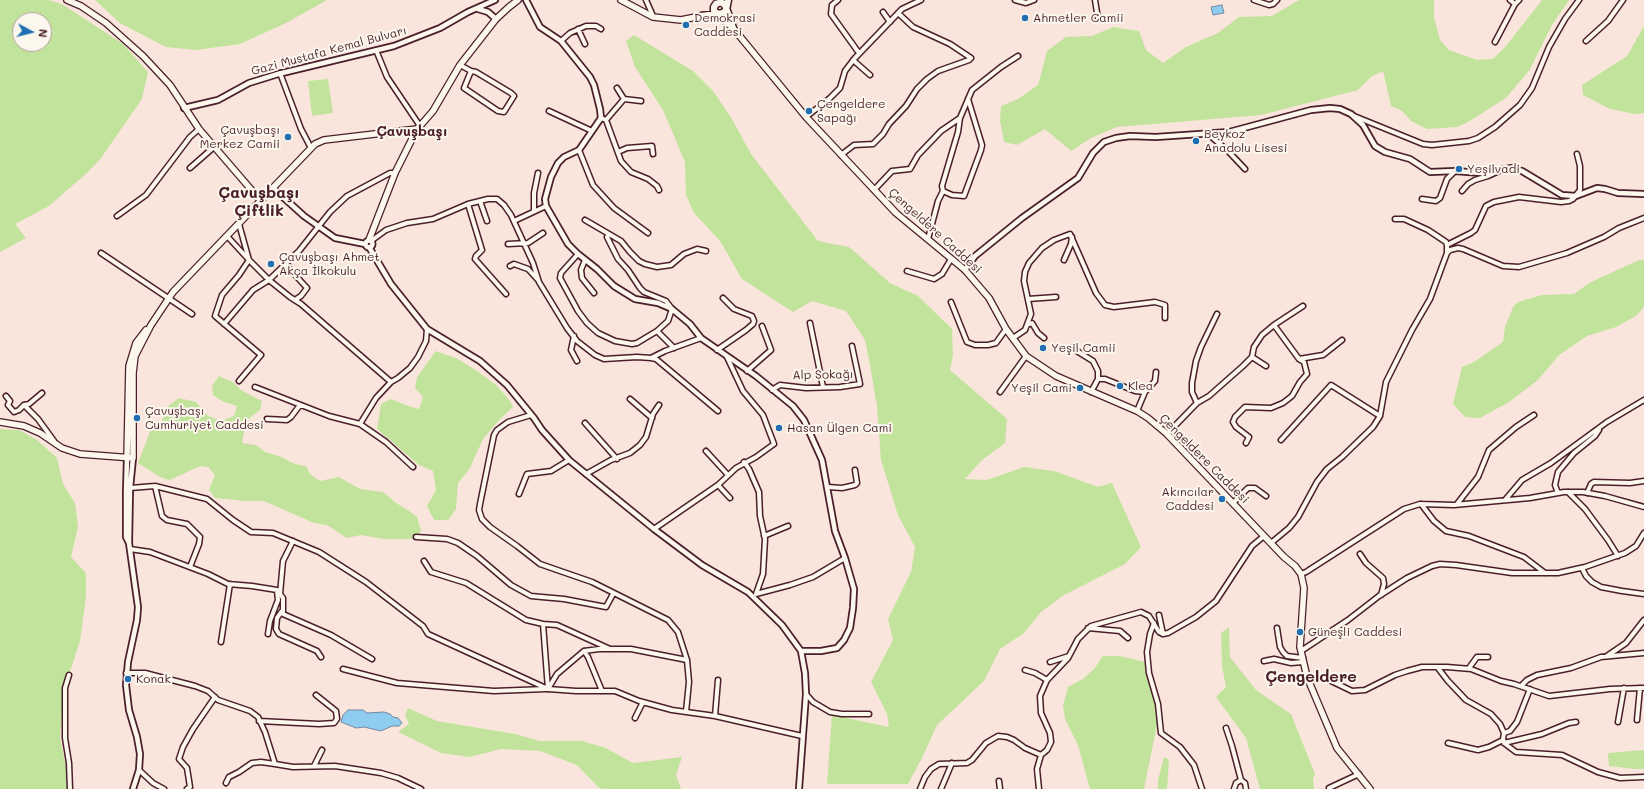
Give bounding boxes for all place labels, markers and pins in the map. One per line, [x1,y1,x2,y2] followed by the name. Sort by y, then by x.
[694,11,756,39] place label: Demokrasi Caddesi
[1033,11,1124,25] place label: Ahmetler Camii
[1020,13,1030,23] marker: Ahmetler Camii
[681,20,691,30] marker: Demokrasi Caddesi
[817,97,886,125] place label: Çengeldere Sapağı
[804,106,814,116] marker: Çengeldere Sapağı
[200,123,280,151] place label: Çavuşbaşı Merkez Camii
[1204,127,1287,155] place label: Beykoz Anadolu Lisesi
[283,132,293,142] marker: Çavuşbaşı Merkez Camii
[1191,136,1201,146] marker: Beykoz Anadolu Lisesi
[1467,162,1520,176] place label: Yeşilvadi
[1454,164,1464,174] marker: Yeşilvadi
[279,250,380,278] place label: Çavuşbaşı Ahmet Akça İlkokulu
[266,259,276,269] marker: Çavuşbaşı Ahmet Akça İlkokulu
[1051,341,1116,355] place label: Yeşil Camii
[1038,343,1048,353] marker: Yeşil Camii
[1128,379,1153,393] place label: Klea
[1011,381,1072,395] place label: Yeşil Cami
[1115,381,1125,391] marker: Klea
[1075,383,1085,393] marker: Yeşil Cami
[145,404,264,432] place label: Çavuşbaşı Cumhuriyet Caddesi
[132,413,142,423] marker: Çavuşbaşı Cumhuriyet Caddesi
[787,421,892,435] place label: Hasan Ülgen Cami
[774,423,784,433] marker: Hasan Ülgen Cami
[1162,485,1214,513] place label: Akıncılar Caddesi
[1217,494,1227,504] marker: Akıncılar Caddesi
[1308,625,1402,639] place label: Güneşli Caddesi
[1295,627,1305,637] marker: Güneşli Caddesi
[136,672,171,686] place label: Konak
[123,674,133,684] marker: Konak

